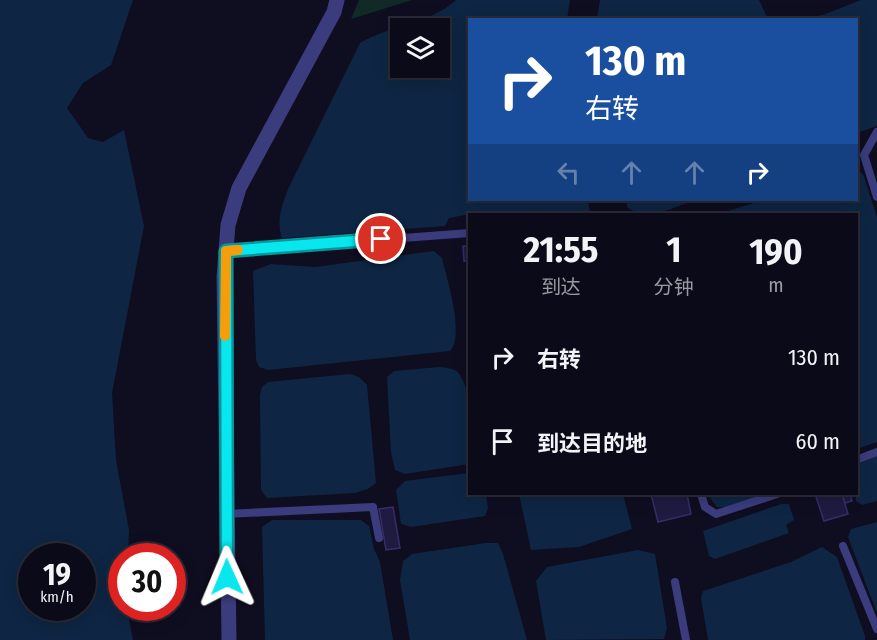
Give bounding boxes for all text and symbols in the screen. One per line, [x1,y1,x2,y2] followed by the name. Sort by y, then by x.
[390,18,450,78] map controls
[390,18,450,78] button: layers
[585,36,686,86] text: 130 m
[486,42,564,120] icon: right
[585,93,639,125] text: 右转
[552,156,585,189] icon: left
[615,156,648,189] icon: ahead
[678,156,711,189] icon: ahead
[741,156,774,189] icon: right
[355,213,406,264] pin
[364,222,397,255] icon: arrive
[523,228,598,272] text: 21:55
[666,228,681,272] text: 1
[749,230,803,274] text: 190
[768,273,784,297] text: m
[541,275,581,299] text: 到达
[654,275,694,299] text: 分钟
[486,341,519,374] icon: right
[788,344,840,371] text: 130 m
[537,346,581,373] text: 右转
[486,425,519,458] icon: arrive
[796,428,840,455] text: 60 m
[537,430,647,457] text: 到达目的地
[108,543,186,621] speed limit sign: 30
[195,545,259,609] position arrow
[43,557,71,593] text: 19
[40,588,74,606] text: km/h

